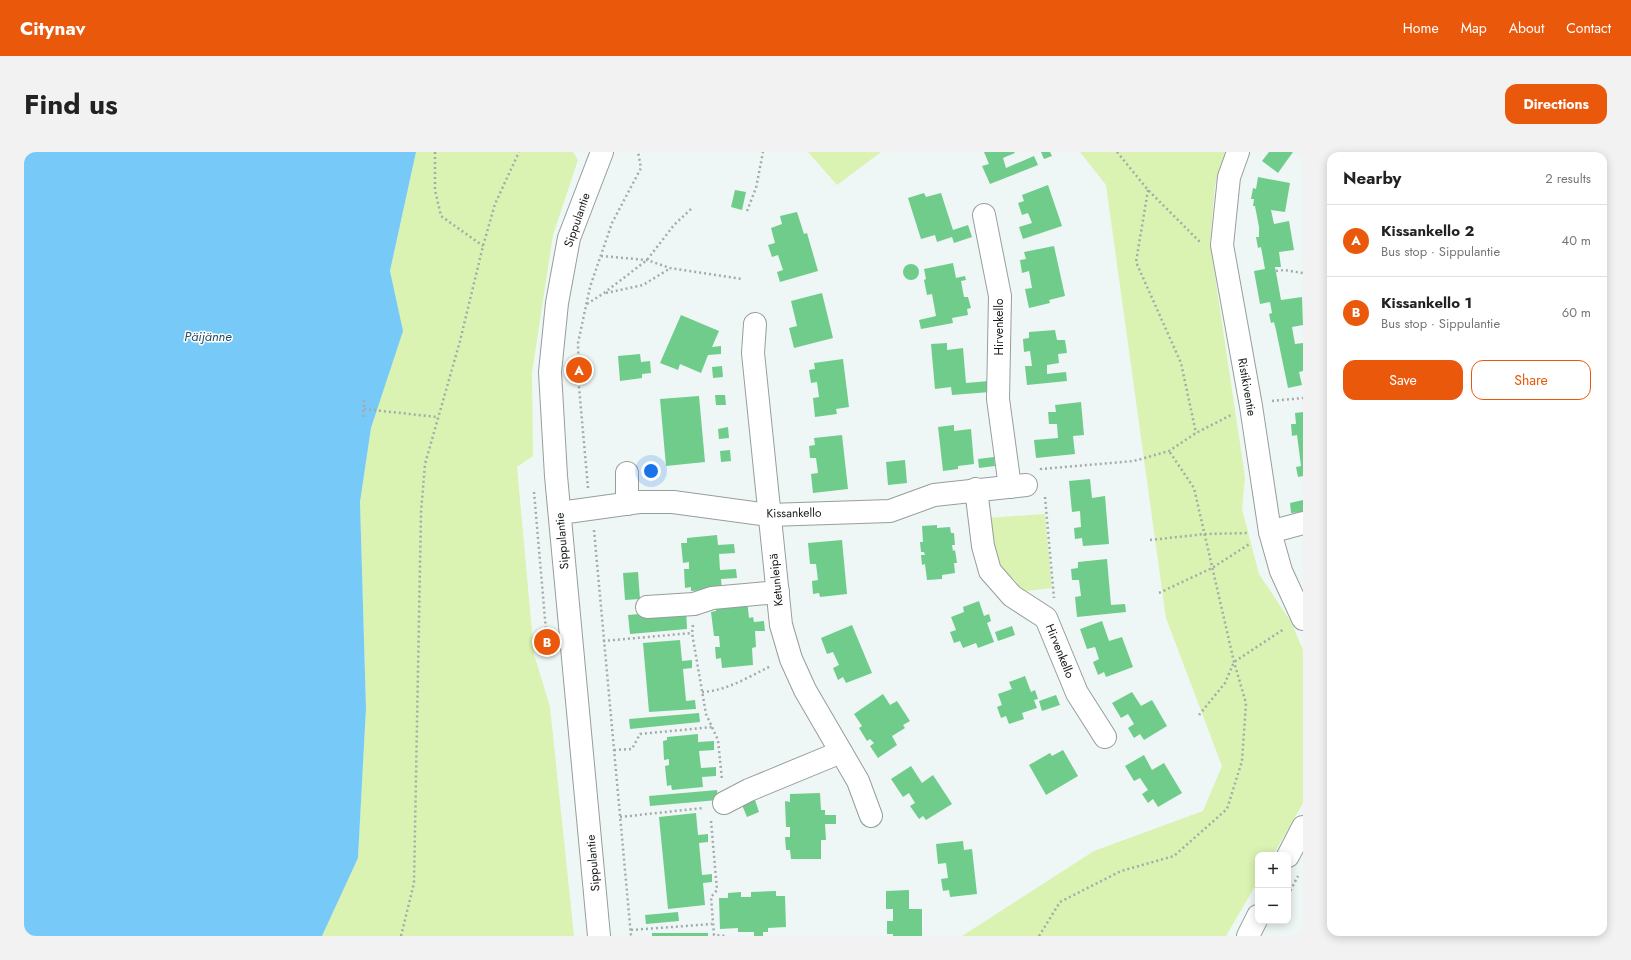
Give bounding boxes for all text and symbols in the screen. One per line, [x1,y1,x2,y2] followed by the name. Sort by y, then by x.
[20,15,86,42] text: Citynav
[1403,18,1439,38] text: Home
[1461,18,1487,38] text: Map
[1509,18,1544,38] text: About
[1566,18,1611,38] text: Contact
[24,84,118,125] text: Find us
[1505,84,1607,124] button: Directions
[1343,166,1401,190] text: Nearby
[1545,169,1591,188] text: 2 results
[559,190,595,250] street label: Sippulantie
[1381,220,1474,242] text: Kissankello 2
[1351,231,1361,250] text: A
[1562,231,1591,250] text: 40 m
[1381,242,1500,261] text: Bus stop · Sippulantie
[1381,292,1472,314] text: Kissankello 1
[990,298,1008,356] street label: Hirvenkello
[1352,303,1360,322] text: B
[1562,303,1591,322] text: 60 m
[1381,314,1500,333] text: Bus stop · Sippulantie
[184,327,232,346] water label: Päijänne
[566,355,592,385] pin: A
[1233,356,1261,418] street label: Ristikiventie
[1343,360,1463,400] button: Save
[1471,360,1591,400] button: Share
[641,461,661,481] your location
[766,504,822,522] street label: Kissankello
[551,512,573,570] street label: Sippulantie
[764,553,788,607] street label: Ketunleipä
[1041,621,1079,681] street label: Hirvenkello
[534,627,560,657] pin: B
[582,834,604,892] street label: Sippulantie
[1255,852,1291,924] map controls
[1255,852,1291,888] button: +
[1255,888,1291,924] button: −

